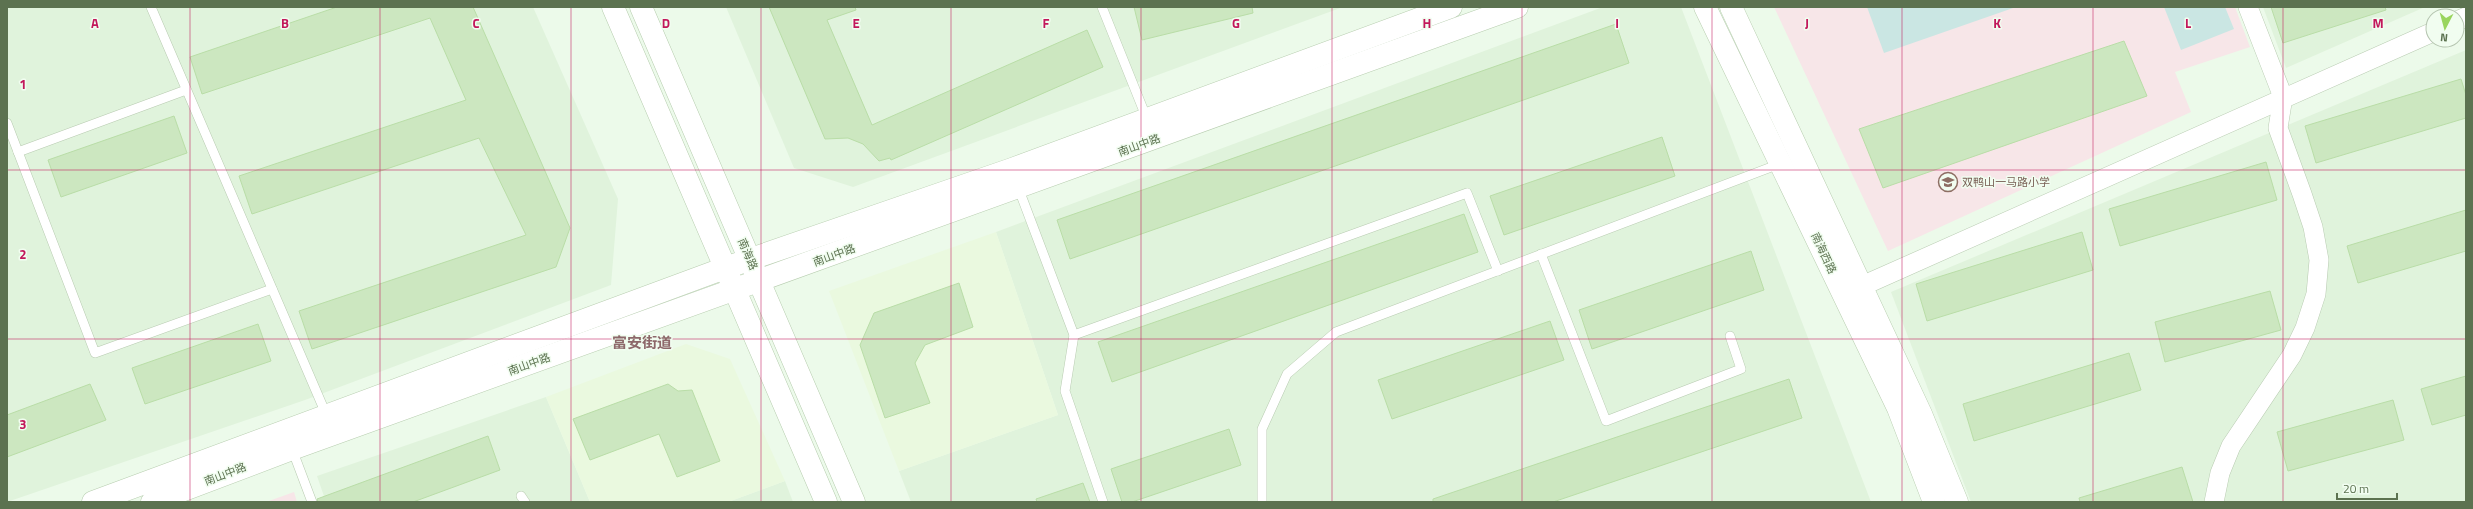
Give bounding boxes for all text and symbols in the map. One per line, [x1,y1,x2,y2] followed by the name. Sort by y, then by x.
[2425,8,2465,48] north arrow
[91,13,99,33] text: A
[281,13,289,33] text: B
[472,13,480,33] text: C
[662,13,670,33] text: D
[852,13,860,33] text: E
[1043,13,1050,33] text: F
[1232,13,1240,33] text: G
[1423,13,1431,33] text: H
[1615,13,1619,33] text: I
[1805,13,1809,33] text: J
[1993,13,2001,33] text: K
[2185,13,2191,33] text: L
[2372,13,2384,33] text: M
[2439,30,2449,46] text: N
[19,74,27,94] text: 1
[1116,130,1162,160] street label: 南山中路
[1937,171,1959,193] school or university icon: 双鸭山一马路小学
[1962,174,2050,190] place label: 双鸭山一马路小学
[1807,230,1841,276] street label: 南海西路
[734,236,762,272] street label: 南海路
[811,240,857,270] street label: 南山中路
[19,244,27,264] text: 2
[612,331,672,354] district label: 富安街道
[506,349,552,379] street label: 南山中路
[19,414,27,434] text: 3
[202,459,248,489] street label: 南山中路
[2337,475,2397,501] scale bar
[2343,479,2369,498] text: 20 m

